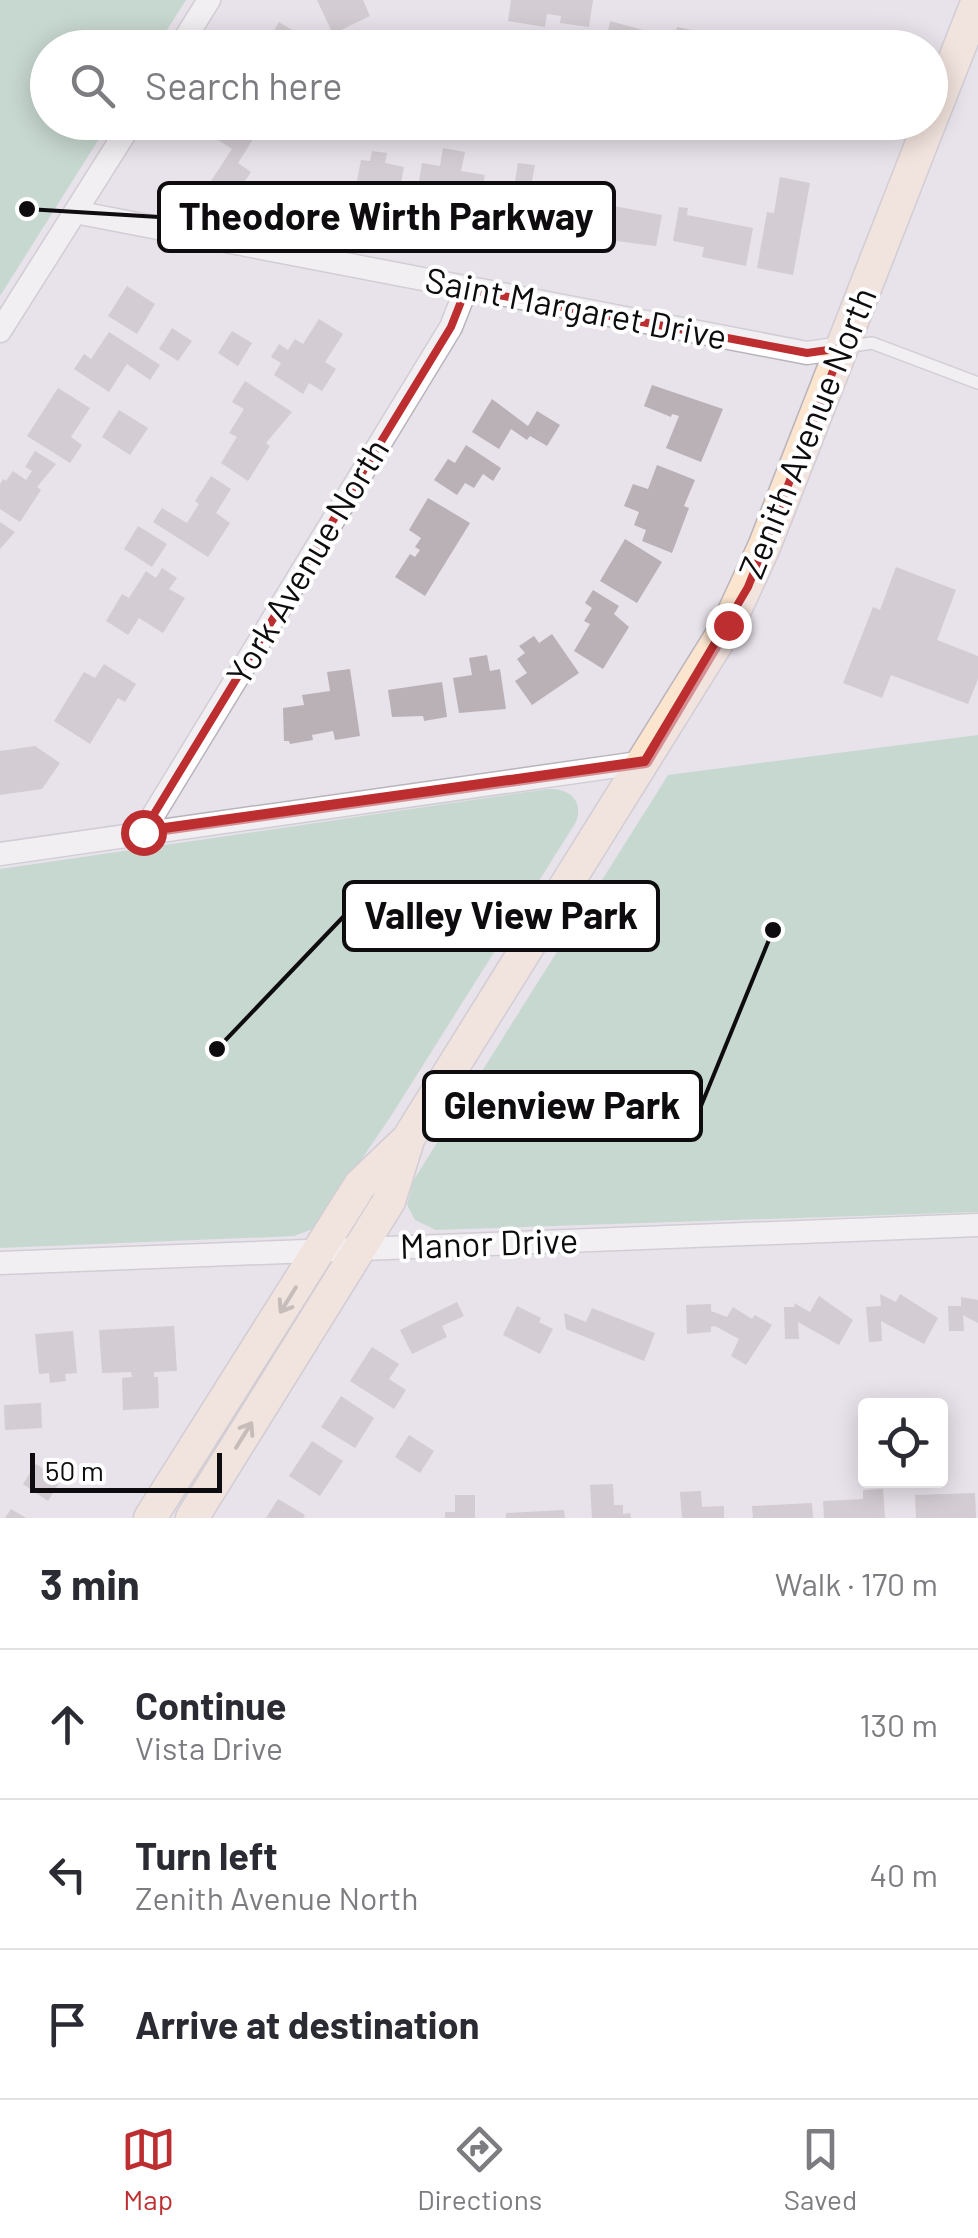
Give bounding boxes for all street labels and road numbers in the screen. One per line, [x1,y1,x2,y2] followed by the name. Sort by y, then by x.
[422,257,731,357] street label: Saint Margaret Drive
[729,281,884,584] street label: Zenith Avenue North
[216,430,396,692] street label: York Avenue North
[399,1218,579,1266] street label: Manor Drive

